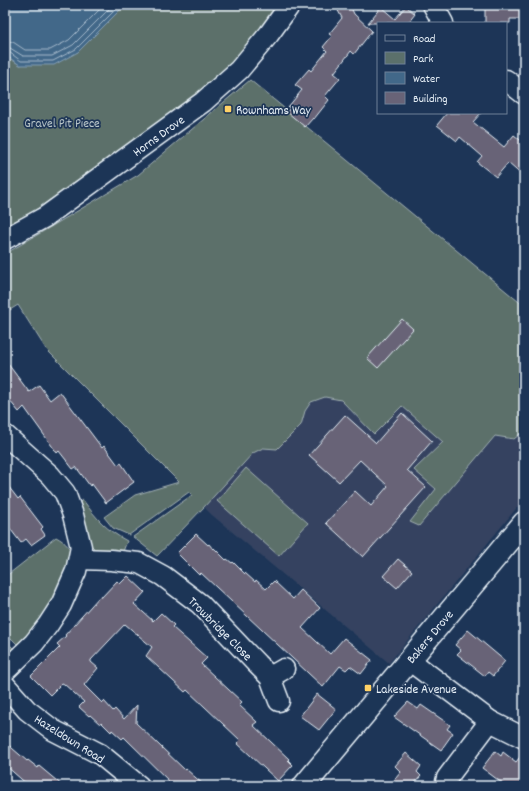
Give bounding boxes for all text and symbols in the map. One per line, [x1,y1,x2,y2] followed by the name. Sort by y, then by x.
[377,22,507,114] legend
[413,31,435,48] text: Road
[413,51,434,68] text: Park
[413,71,440,88] text: Water
[413,91,448,108] text: Building
[236,102,311,121] place label: Rownhams Way
[223,104,233,114] marker: Rownhams Way
[130,111,190,162] street label: Horns Drove
[24,115,100,134] park label: Gravel Pit Piece
[183,593,256,666] street label: Trowbridge Close
[403,606,459,669] street label: Bakers Drove
[376,681,457,700] place label: Lakeside Avenue
[363,683,373,693] marker: Lakeside Avenue
[30,711,108,769] street label: Hazeldown Road

